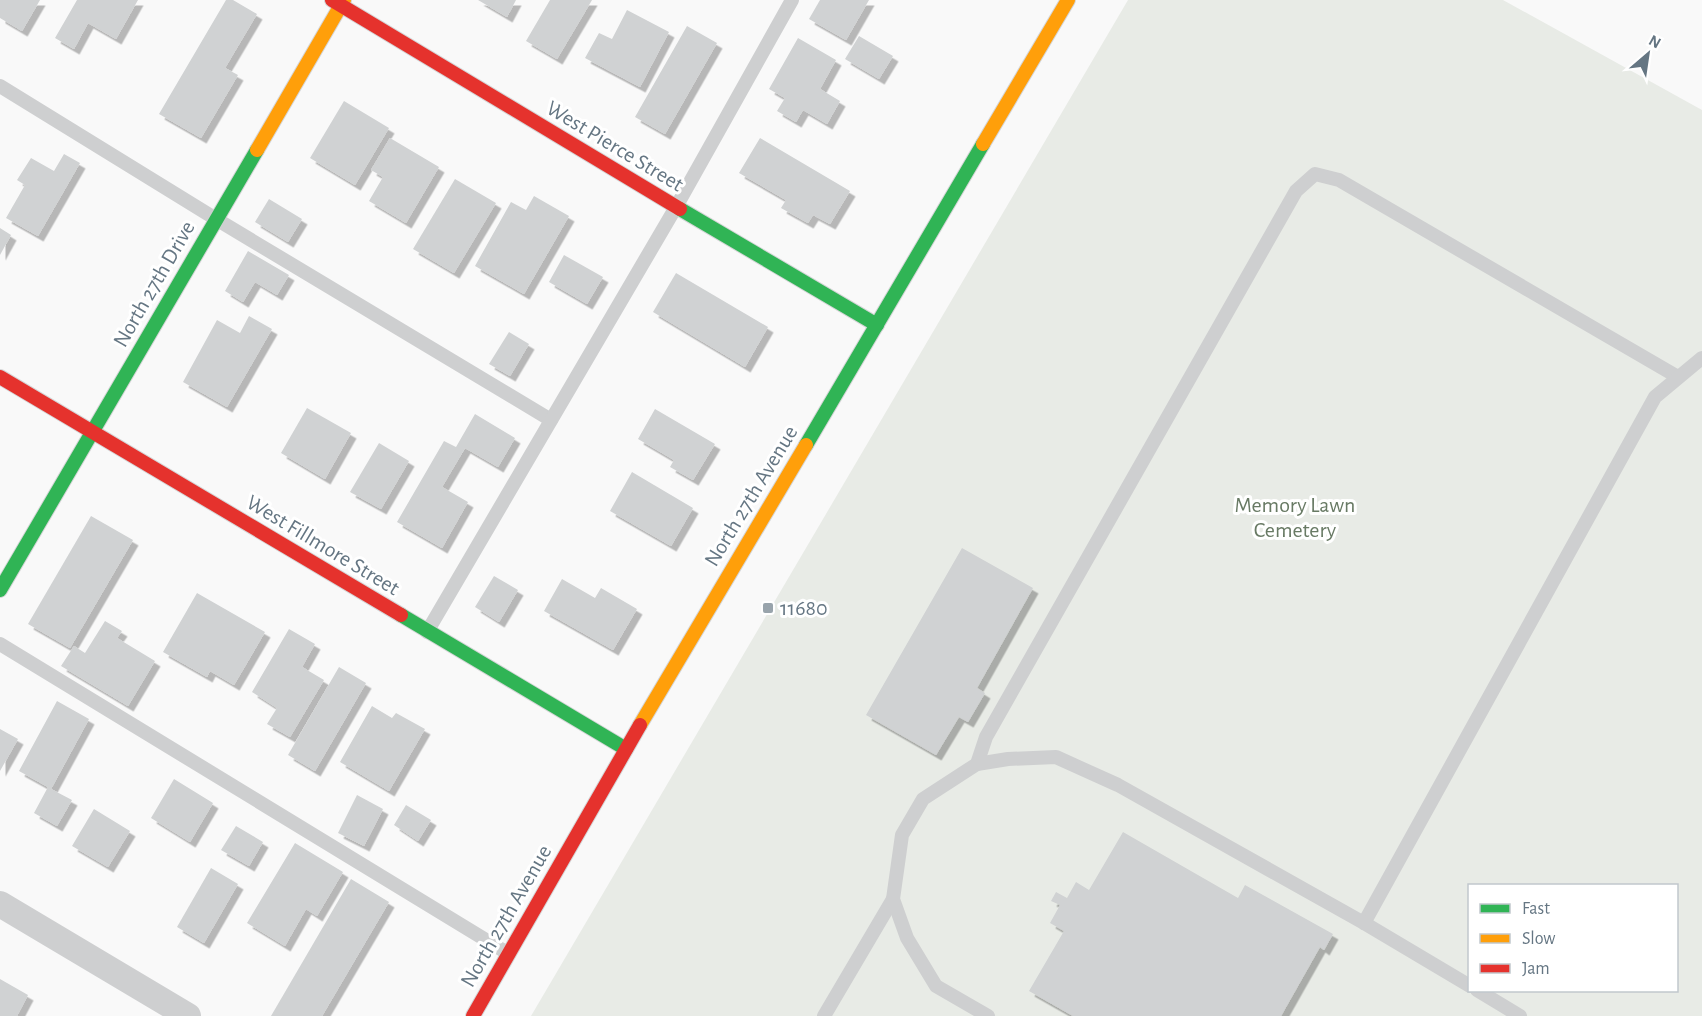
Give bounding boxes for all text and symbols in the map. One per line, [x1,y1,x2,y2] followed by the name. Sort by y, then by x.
[1618,24,1678,84] north arrow
[1646,32,1664,51] text: N
[543,96,687,196] street label: West Pierce Street
[109,217,199,351] street label: North 27th Drive
[700,422,802,570] street label: North 27th Avenue
[243,491,403,599] street label: West Fillmore Street
[1235,494,1355,541] park label: Memory Lawn Cemetery
[780,597,828,619] place label: 11680
[761,601,775,615] marker: 11680
[457,841,555,991] street label: North 27th Avenue
[1468,884,1678,992] legend
[1522,900,1550,918] text: Fast
[1522,930,1555,948] text: Slow
[1522,960,1550,978] text: Jam

